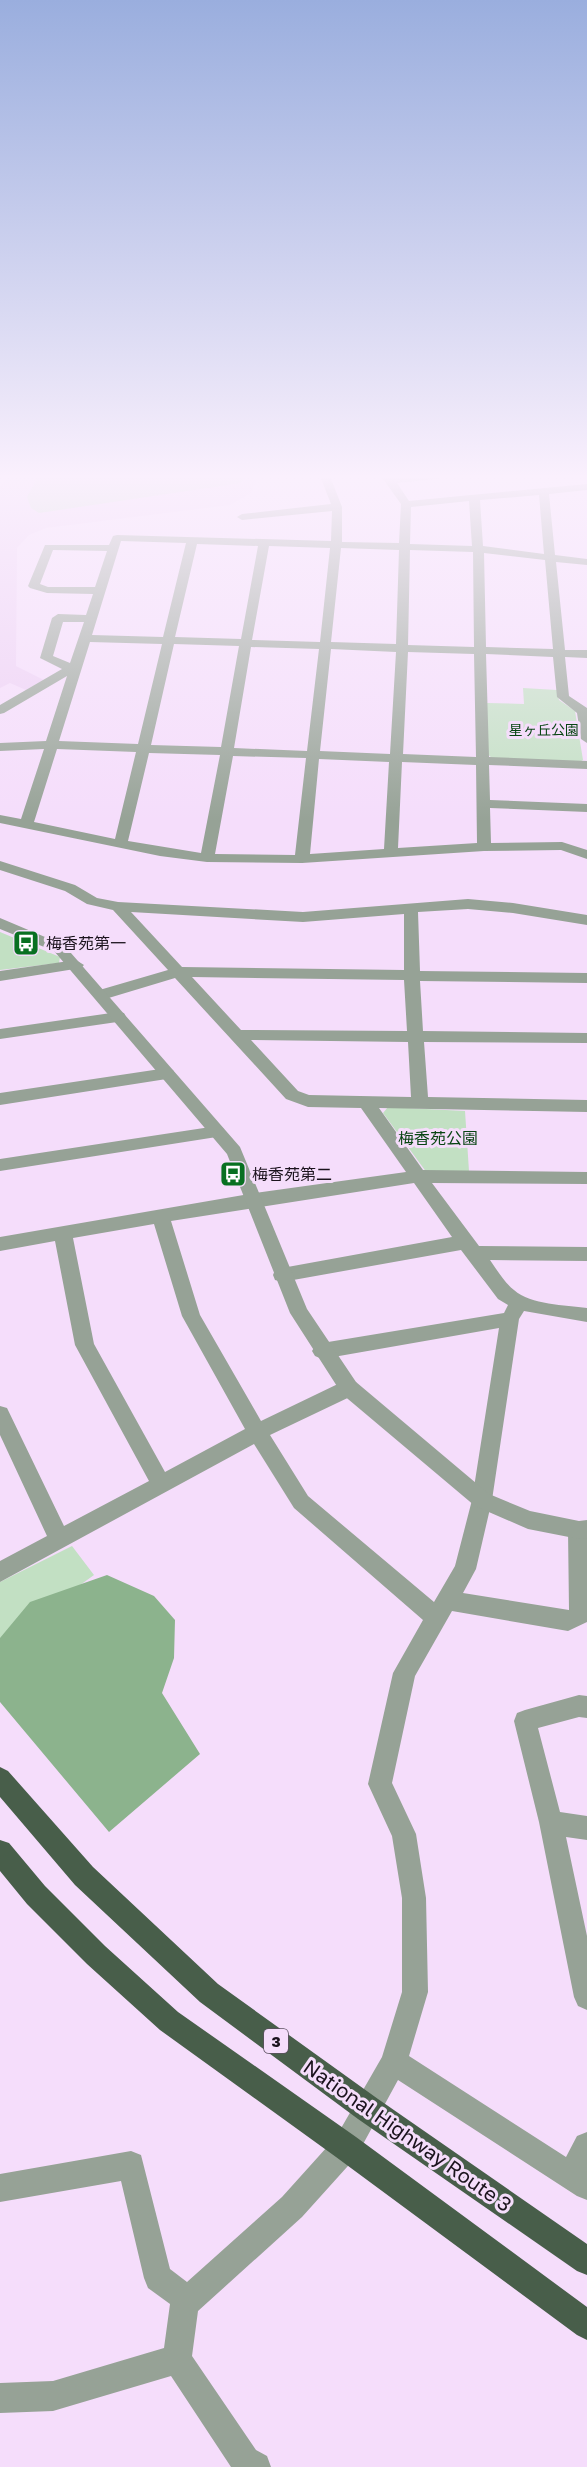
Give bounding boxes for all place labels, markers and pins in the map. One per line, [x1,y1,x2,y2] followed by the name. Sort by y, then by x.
[11,928,41,958] bus stop icon: 梅香苑第一
[46,933,126,953] place label: 梅香苑第一
[218,1159,248,1189] bus stop icon: 梅香苑第二
[252,1164,332,1184] place label: 梅香苑第二

